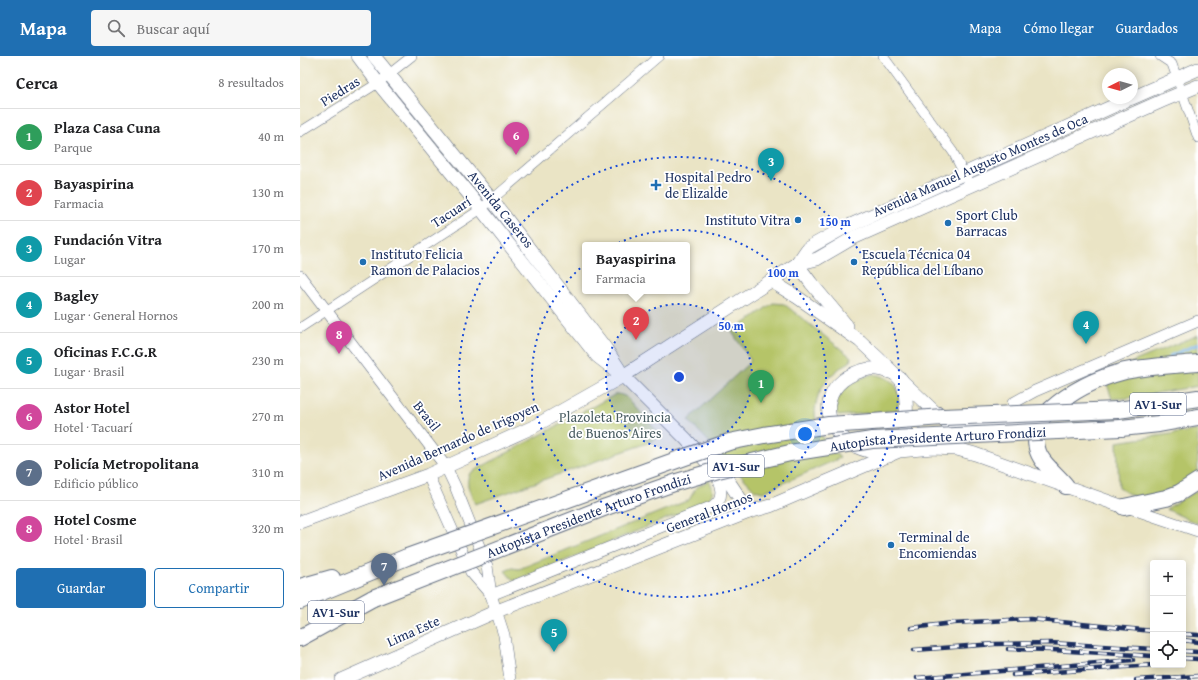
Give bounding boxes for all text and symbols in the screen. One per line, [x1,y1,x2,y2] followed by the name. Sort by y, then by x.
[91,10,371,46] search box
[20,14,67,42] text: Mapa
[105,17,127,39] icon: search
[137,18,210,39] text: Buscar aquí
[969,18,1001,38] text: Mapa
[1023,18,1094,38] text: Cómo llegar
[1116,18,1178,38] text: Guardados
[1102,68,1138,104] north arrow
[16,70,58,95] text: Cerca
[316,71,364,111] street label: Piedras
[218,73,284,92] text: 8 resultados
[869,108,1091,222] street label: Avenida Manuel Augusto Montes de Oca
[54,117,160,138] text: Plaza Casa Cuna
[503,122,529,155] pin: 6
[26,127,32,146] text: 1
[258,127,284,146] text: 40 m
[54,138,92,157] text: Parque
[758,148,784,181] pin: 3
[463,166,539,252] street label: Avenida Caseros
[665,167,751,203] place label: Hospital Pedro de Elizalde
[54,173,134,194] text: Bayaspirina
[650,179,662,191] marker: Hospital Pedro de Elizalde
[26,183,32,202] text: 2
[252,183,284,202] text: 130 m
[427,191,476,232] street label: Tacuarí
[54,194,104,213] text: Farmacia
[956,205,1018,241] place label: Sport Club Barracas
[705,210,790,230] place label: Instituto Vitra
[819,213,852,230] text: 150 m
[793,215,803,225] marker: Instituto Vitra
[943,218,953,228] marker: Sport Club Barracas
[54,229,162,250] text: Fundación Vitra
[26,239,32,258] text: 3
[252,239,284,258] text: 170 m
[582,242,690,294] popup
[371,244,480,280] place label: Instituto Felicia Ramon de Palacios
[862,244,983,280] place label: Escuela Técnica 04 República del Líbano
[596,248,676,269] text: Bayaspirina
[54,250,85,269] text: Lugar
[358,257,368,267] marker: Instituto Felicia Ramon de Palacios
[849,257,859,267] marker: Escuela Técnica 04 República del Líbano
[767,264,800,281] text: 100 m
[596,269,646,288] text: Farmacia
[54,285,99,306] text: Bagley
[26,295,32,314] text: 4
[252,295,284,314] text: 200 m
[54,306,178,325] text: Lugar · General Hornos
[623,307,649,340] pin: 2
[1073,311,1099,344] pin: 4
[718,317,744,334] text: 50 m
[326,321,352,354] pin: 8
[54,341,157,362] text: Oficinas F.C.G.R
[26,351,32,370] text: 5
[252,351,284,370] text: 230 m
[54,362,124,381] text: Lugar · Brasil
[672,370,686,384] centre of rings
[748,370,774,403] pin: 1
[1130,393,1186,415] road number: AV1-Sur
[374,396,542,486] street label: Avenida Bernardo de Irigoyen
[54,397,130,418] text: Astor Hotel
[409,397,445,435] street label: Brasil
[26,407,32,426] text: 6
[252,407,284,426] text: 270 m
[559,407,671,443] park label: Plazoleta Provincia de Buenos Aires
[54,418,132,437] text: Hotel · Tacuarí
[828,422,1047,457] street label: Autopista Presidente Arturo Frondizi
[795,424,815,444] your location
[54,453,199,474] text: Policía Metropolitana
[708,455,764,477] road number: AV1-Sur
[26,463,32,482] text: 7
[252,463,284,482] text: 310 m
[483,468,693,563] street label: Autopista Presidente Arturo Frondizi
[54,474,138,493] text: Edificio público
[663,486,755,538] street label: General Hornos
[54,509,137,530] text: Hotel Cosme
[26,519,32,538] text: 8
[252,519,284,538] text: 320 m
[899,527,977,563] place label: Terminal de Encomiendas
[54,530,123,549] text: Hotel · Brasil
[886,540,896,550] marker: Terminal de Encomiendas
[371,553,397,586] pin: 7
[1150,560,1186,668] map controls
[1150,560,1186,596] button: +
[16,568,146,608] button: Guardar
[154,568,284,608] button: Compartir
[1150,596,1186,632] button: −
[308,601,364,623] road number: AV1-Sur
[383,610,443,652] street label: Lima Este
[541,619,567,652] pin: 5
[1150,632,1186,668] button: locate

